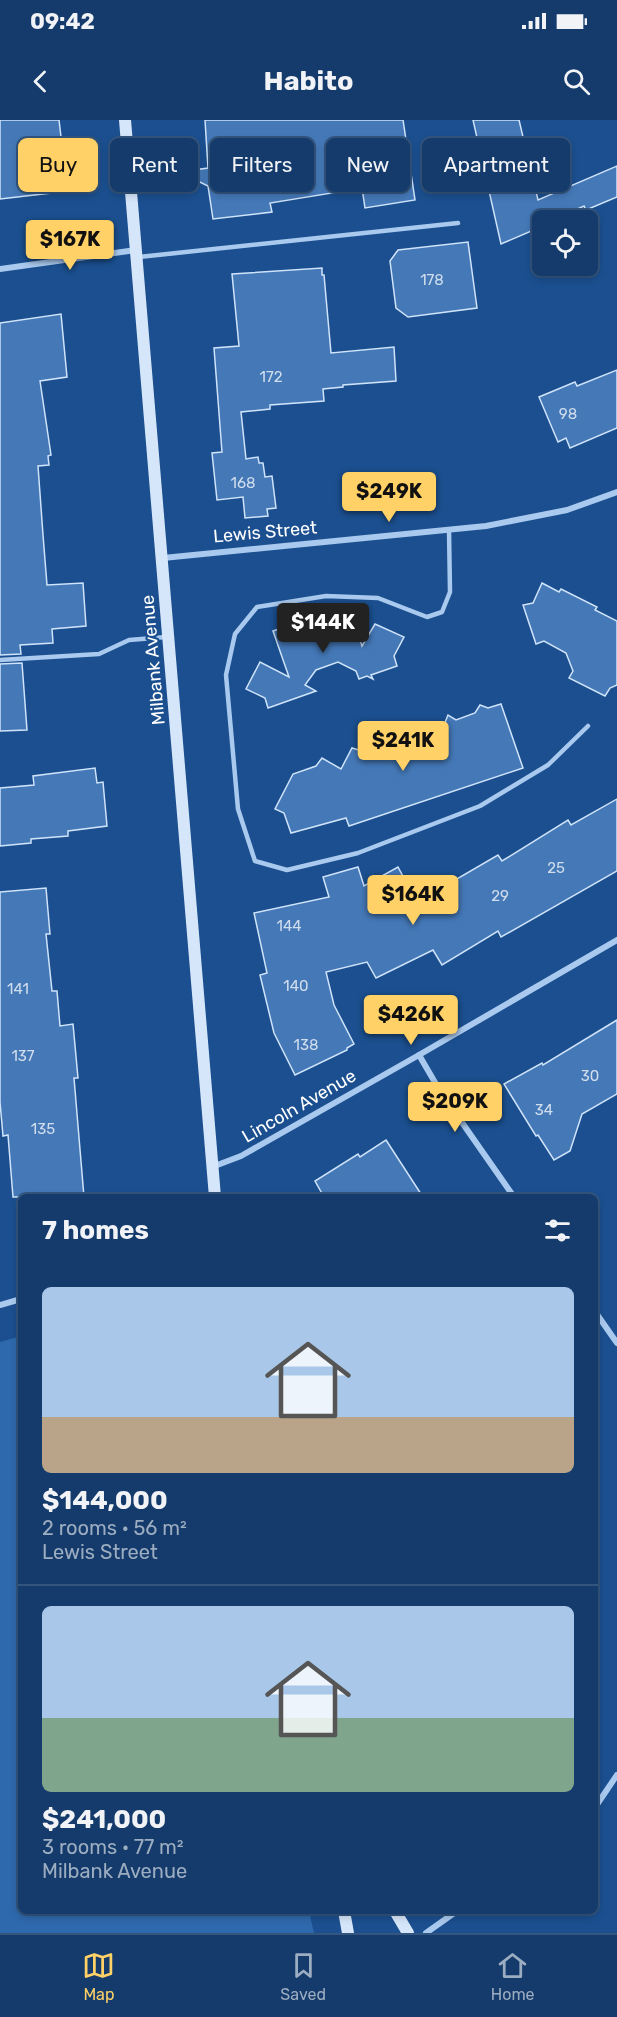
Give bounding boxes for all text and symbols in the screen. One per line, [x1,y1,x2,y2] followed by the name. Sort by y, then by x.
[30,8,95,35] text: 09:42
[24,65,57,98] icon: back
[264,65,353,97] text: Habito
[560,65,593,98] icon: search
[18,138,98,192] chip: Buy
[110,138,198,192] chip: Rent
[210,138,314,192] chip: Filters
[326,138,410,192] chip: New
[422,138,570,192] chip: Apartment
[532,210,598,276] map controls
[532,210,598,276] button: locate
[28,220,112,271] pin: $167K
[40,227,100,251] text: $167K
[420,271,444,289] house number: 178
[260,368,283,386] house number: 172
[559,405,577,423] house number: 98
[347,472,431,523] pin: $249K
[230,474,256,492] house number: 168
[356,479,422,503] text: $249K
[212,517,318,547] street label: Lewis Street
[136,594,170,726] street label: Milbank Avenue
[281,603,365,654] pin: $144K
[291,610,355,634] text: $144K
[361,721,445,772] pin: $241K
[372,728,434,752] text: $241K
[547,859,565,877] house number: 25
[371,875,455,926] pin: $164K
[381,882,445,906] text: $164K
[491,887,509,905] house number: 29
[276,917,302,935] house number: 144
[283,977,309,995] house number: 140
[7,980,29,998] house number: 141
[369,995,453,1046] pin: $426K
[378,1002,444,1026] text: $426K
[294,1036,318,1054] house number: 138
[11,1047,35,1065] house number: 137
[238,1064,360,1148] street label: Lincoln Avenue
[581,1067,599,1085] house number: 30
[413,1082,497,1133] pin: $209K
[422,1089,488,1113] text: $209K
[535,1101,553,1119] house number: 34
[31,1120,55,1138] house number: 135
[541,1214,574,1247] icon: filters
[42,1215,149,1246] text: 7 homes
[254,1326,362,1434] icon: home
[42,1485,168,1516] text: $144,000
[42,1516,187,1540] text: 2 rooms · 56 m²
[42,1540,158,1564] text: Lewis Street
[254,1645,362,1753] icon: home
[42,1804,166,1835] text: $241,000
[42,1835,184,1859] text: 3 rooms · 77 m²
[42,1859,187,1883] text: Milbank Avenue
[82,1949,115,2004] tab: Map
[280,1949,326,2004] tab: Saved
[491,1949,535,2004] tab: Home

